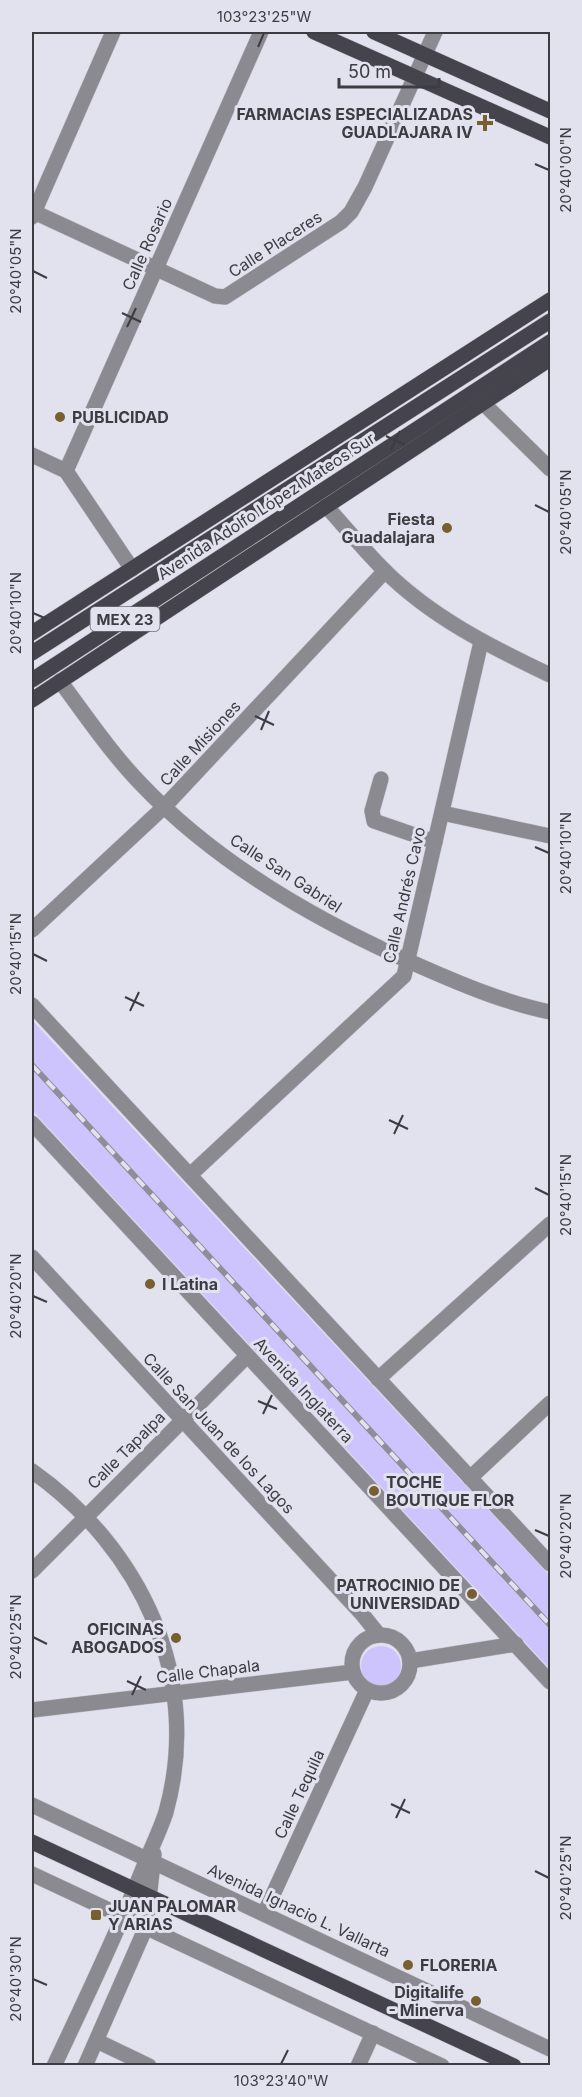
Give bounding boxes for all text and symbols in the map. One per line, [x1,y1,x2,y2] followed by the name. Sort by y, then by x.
[217,7,311,26] text: 103°23'25"W
[339,51,440,89] scale bar
[348,61,391,82] text: 50 m
[236,104,473,142] place label: FARMACIAS ESPECIALIZADAS GUADLAJARA IV
[478,116,492,130] marker: FARMACIAS ESPECIALIZADAS GUADLAJARA IV
[556,127,575,213] text: 20°40'00"N
[118,195,176,293] street label: Calle Rosario
[225,206,325,282] street label: Calle Placeres
[6,228,25,314] text: 20°40'05"N
[72,407,169,427] place label: PUBLICIDAD
[53,410,67,424] marker: PUBLICIDAD
[153,428,379,584] street label: Avenida Adolfo López Mateos Sur
[556,469,575,555] text: 20°40'05"N
[342,509,435,547] place label: Fiesta Guadalajara
[440,521,454,535] marker: Fiesta Guadalajara
[6,572,25,654] text: 20°40'10"N
[90,607,160,631] road number: MEX 23
[155,696,245,790] street label: Calle Misiones
[556,812,575,894] text: 20°40'10"N
[379,825,429,965] street label: Calle Andrés Cavo
[226,829,346,917] street label: Calle San Gabriel
[6,913,25,995] text: 20°40'15"N
[556,1154,575,1236] text: 20°40'15"N
[6,1253,25,1339] text: 20°40'20"N
[162,1274,218,1294] place label: I Latina
[143,1277,157,1291] marker: I Latina
[250,1333,358,1447] street label: Avenida Inglaterra
[139,1348,299,1518] street label: Calle San Juan de los Lagos
[83,1407,169,1493] street label: Calle Tapalpa
[386,1472,515,1510] place label: TOCHE BOUTIQUE FLOR
[367,1484,381,1498] marker: TOCHE BOUTIQUE FLOR
[556,1493,575,1579] text: 20°40'20"N
[337,1575,460,1613] place label: PATROCINIO DE UNIVERSIDAD
[465,1587,479,1601] marker: PATROCINIO DE UNIVERSIDAD
[6,1595,25,1679] text: 20°40'25"N
[71,1619,164,1657] place label: OFICINAS ABOGADOS
[169,1631,183,1645] marker: OFICINAS ABOGADOS
[155,1655,261,1687] street label: Calle Chapala
[270,1746,328,1842] street label: Calle Tequila
[556,1836,575,1920] text: 20°40'25"N
[205,1859,393,1961] street label: Avenida Ignacio L. Vallarta
[108,1896,236,1934] place label: JUAN PALOMAR Y ARIAS
[89,1908,103,1922] marker: JUAN PALOMAR Y ARIAS
[6,1936,25,2022] text: 20°40'30"N
[420,1955,498,1975] place label: FLORERIA
[401,1958,415,1972] marker: FLORERIA
[389,1982,464,2020] place label: Digitalife - Minerva
[469,1994,483,2008] marker: Digitalife - Minerva
[234,2071,328,2090] text: 103°23'40"W

